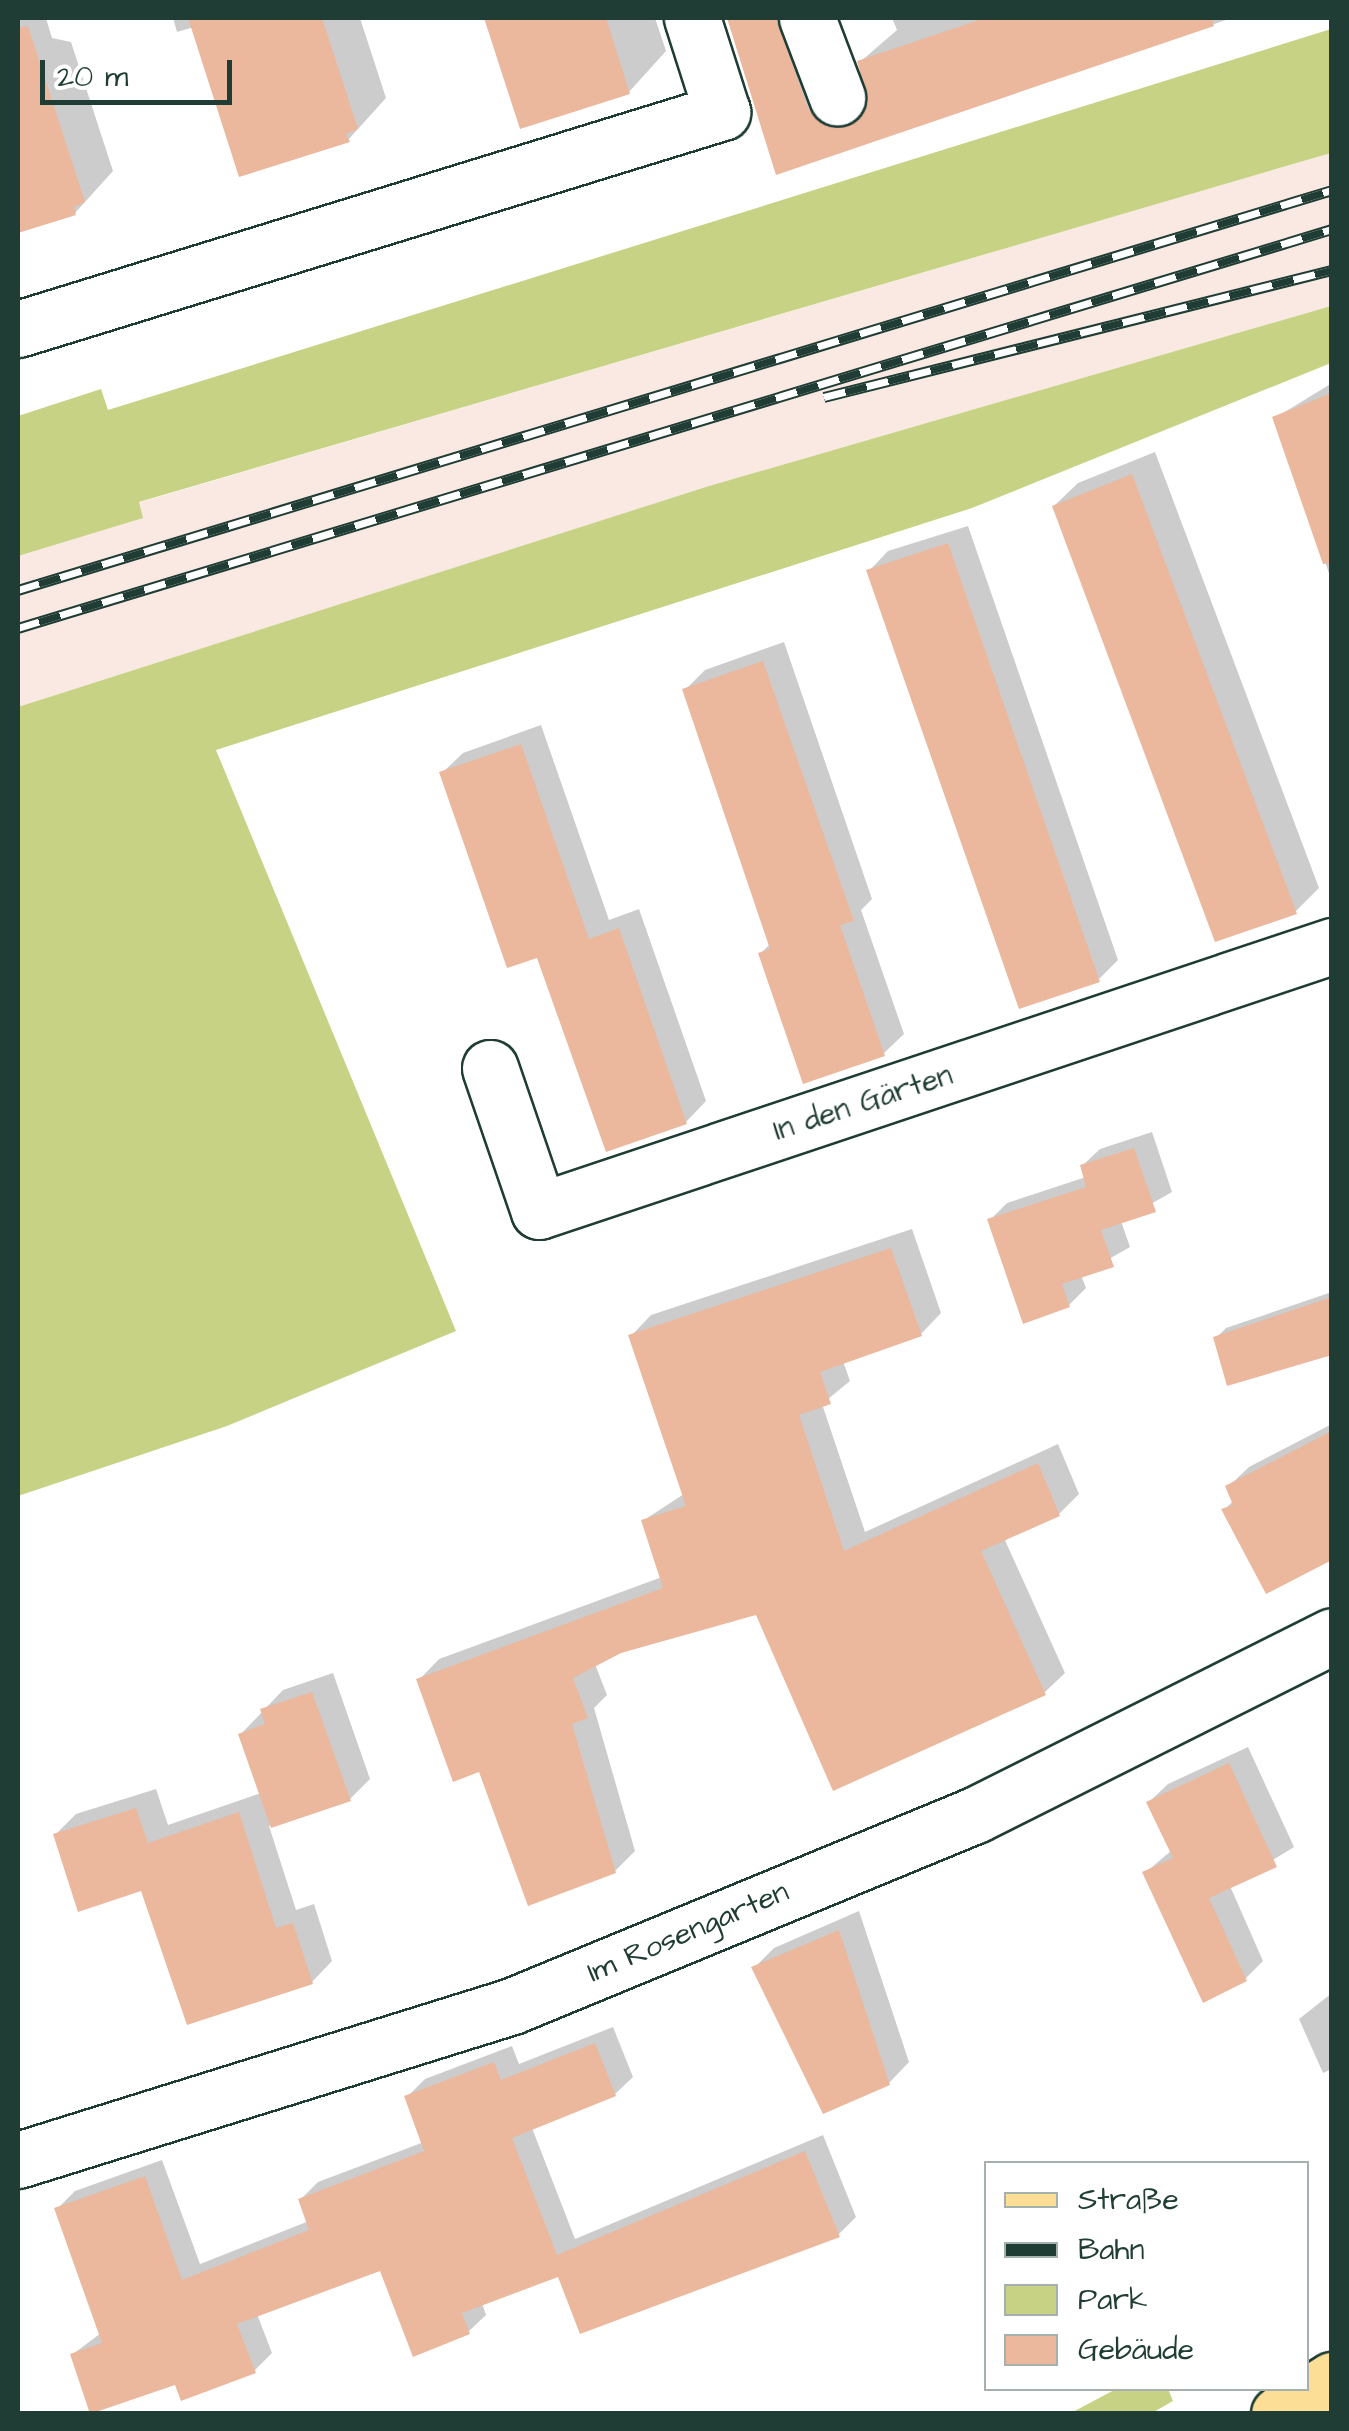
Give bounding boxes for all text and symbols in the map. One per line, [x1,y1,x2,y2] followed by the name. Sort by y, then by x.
[45,40,238,102] scale bar
[57,56,128,98] text: 20 m
[769,1057,957,1149] street label: In den Gärten
[582,1873,794,1991] street label: Im Rosengarten
[984,2161,1309,2391] legend
[1078,2179,1179,2221] text: Straße
[1078,2229,1144,2271] text: Bahn
[1078,2279,1147,2321] text: Park
[1078,2329,1194,2371] text: Gebäude

